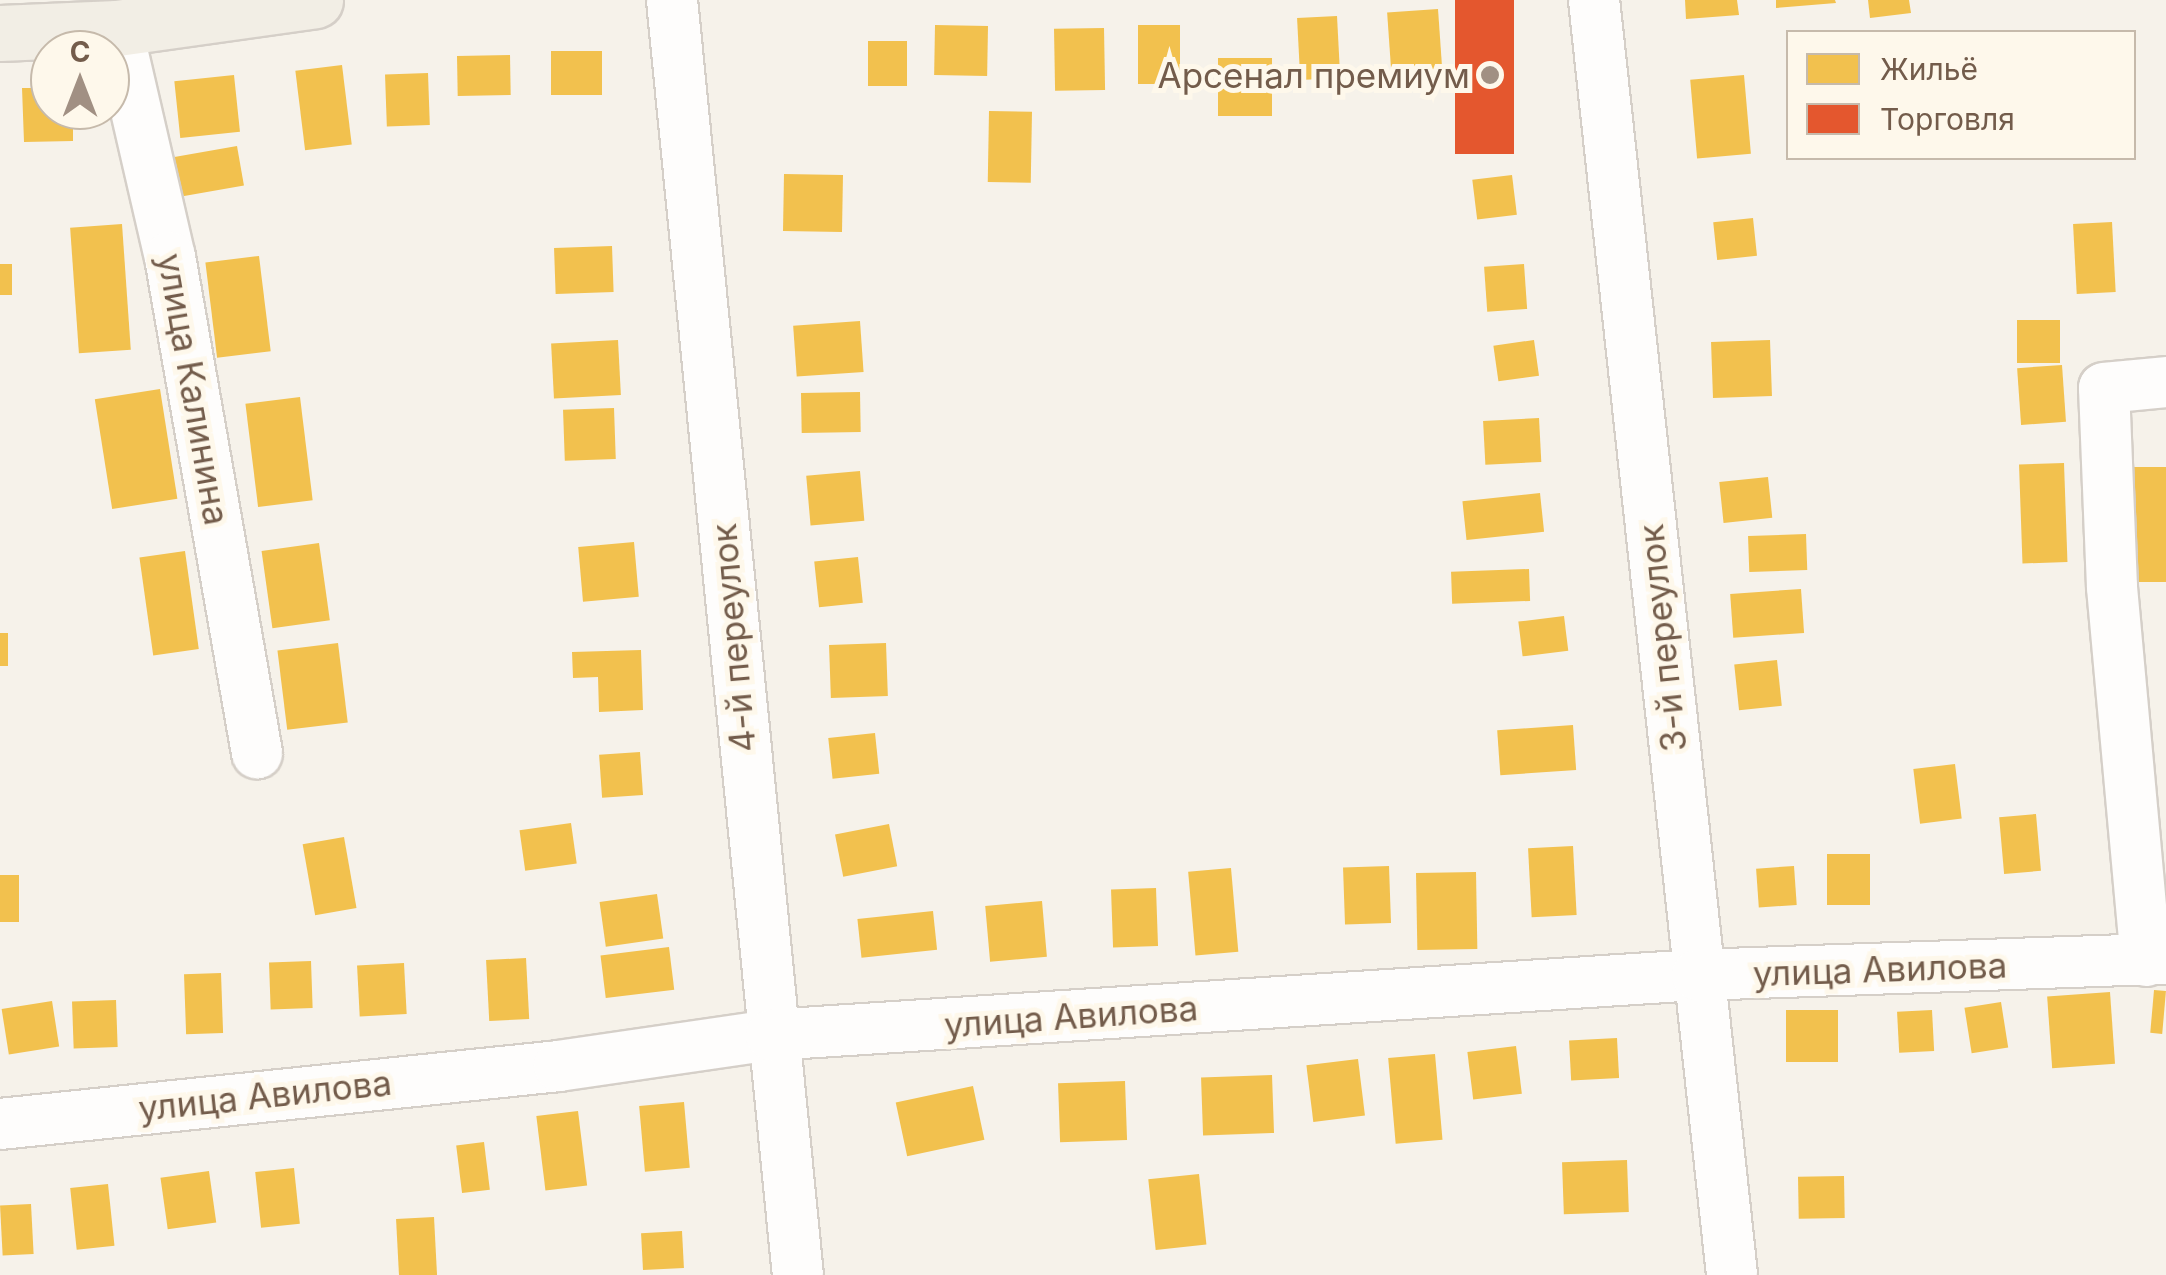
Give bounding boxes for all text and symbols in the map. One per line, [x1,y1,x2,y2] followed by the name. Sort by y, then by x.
[30,30,130,130] north arrow
[1786,30,2136,160] legend
[70,35,90,69] text: С
[1880,51,1978,87] text: Жильё
[1158,54,1470,96] place label: Арсенал премиум
[1479,64,1501,86] marker: Арсенал премиум
[1880,101,2015,137] text: Торговля
[149,250,239,528] street label: улица Калинина
[702,522,764,754] street label: 4-й переулок
[1629,522,1695,754] street label: 3-й переулок
[1752,944,2008,994] street label: улица Авилова
[943,986,1199,1046] street label: улица Авилова
[136,1061,394,1129] street label: улица Авилова

